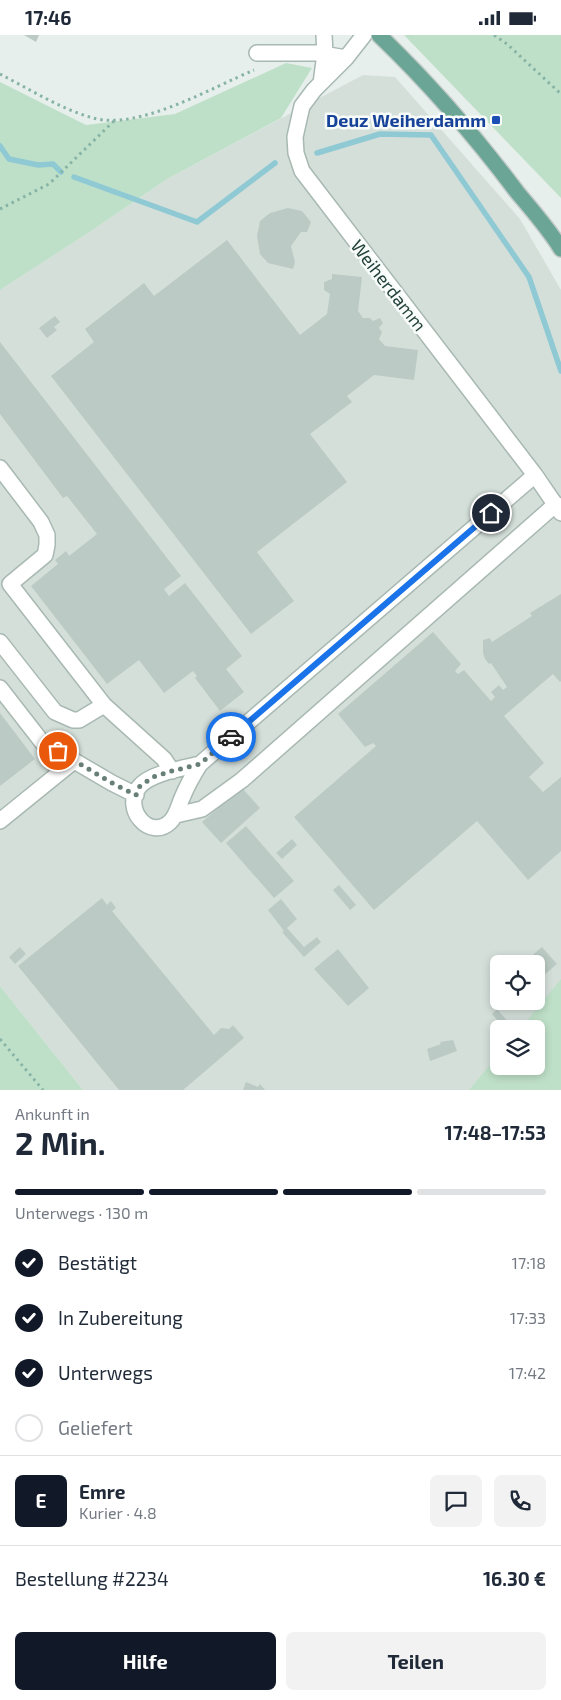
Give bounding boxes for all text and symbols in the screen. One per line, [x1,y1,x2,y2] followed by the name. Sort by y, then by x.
[25,6,71,29] text: 17:46
[326,109,486,131] place label: Deuz Weiherdamm
[490,114,502,126] marker: Deuz Weiherdamm
[347,235,431,335] street label: Weiherdamm
[470,492,512,534] pin
[477,499,505,527] icon: home
[206,712,256,762] courier
[217,723,245,751] icon: car
[37,730,79,772] pin
[44,737,72,765] icon: bag
[490,955,545,1075] map controls
[490,955,545,1010] button: locate
[490,1020,545,1075] button: layers
[15,1104,90,1123] text: Ankunft in
[445,1121,546,1144] text: 17:48–17:53
[15,1123,106,1161] text: 2 Min.
[15,1203,148,1222] text: Unterwegs · 130 m
[15,1249,43,1277] icon: check
[58,1251,137,1274] text: Bestätigt
[512,1253,546,1272] text: 17:18
[15,1304,43,1332] icon: check
[58,1306,183,1329] text: In Zubereitung
[510,1308,546,1327] text: 17:33
[15,1359,43,1387] icon: check
[58,1361,153,1384] text: Unterwegs
[509,1363,546,1382] text: 17:42
[58,1416,133,1439] text: Geliefert
[430,1475,482,1527] button: chat
[494,1475,546,1527] button: phone
[79,1480,125,1503] text: Emre
[36,1489,46,1512] text: E
[79,1503,157,1522] text: Kurier · 4.8
[15,1567,169,1590] text: Bestellung #2234
[483,1567,546,1590] text: 16.30 €
[15,1632,276,1690] button: Hilfe
[286,1632,546,1690] button: Teilen

